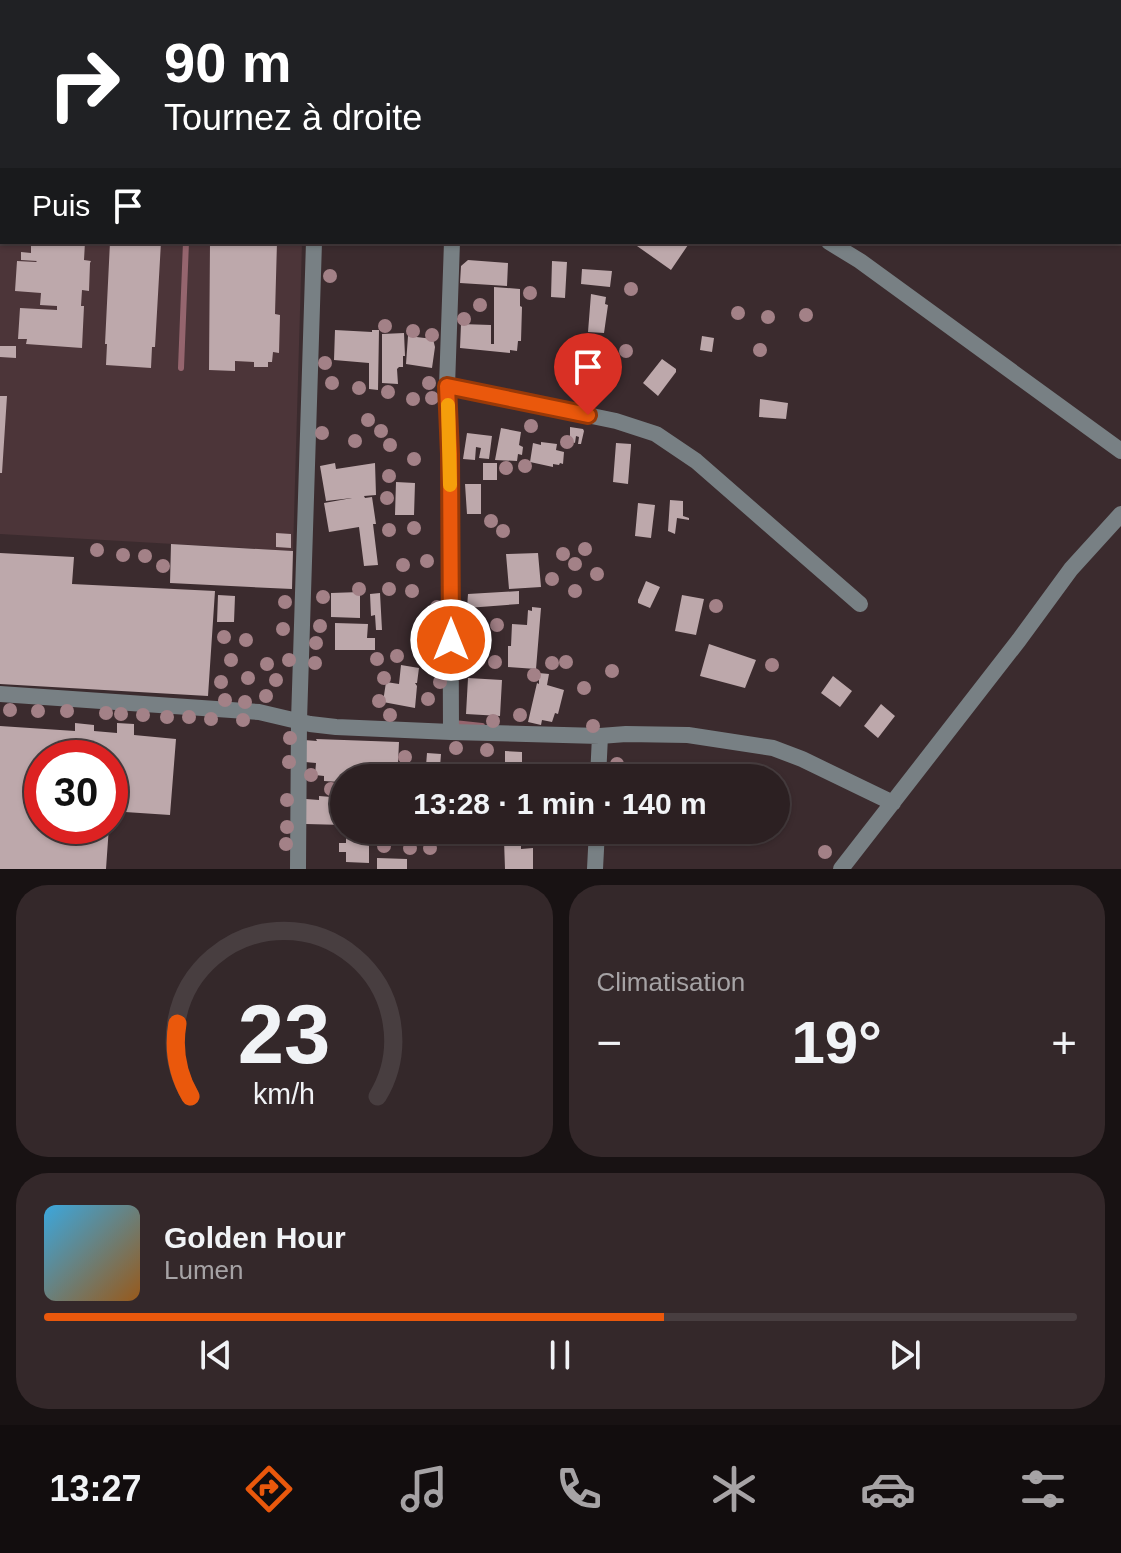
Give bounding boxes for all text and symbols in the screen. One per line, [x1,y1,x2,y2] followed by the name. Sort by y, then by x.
[164,31,292,94] text: 90 m
[32,32,136,136] icon: right
[164,97,422,138] text: Tournez à droite
[106,184,150,228] icon: arrive
[32,189,90,222] text: Puis
[554,333,622,415] pin
[566,345,610,389] icon: arrive
[409,598,493,682] position arrow
[24,740,128,844] speed limit sign: 30
[413,787,707,820] text: 13:28 · 1 min · 140 m
[597,967,745,997] text: Climatisation
[238,988,331,1081] text: 23
[791,1009,882,1076] text: 19°
[597,1018,622,1067] text: −
[1051,1018,1077,1067] text: +
[253,1078,315,1110] text: km/h
[164,1221,346,1254] text: Golden Hour
[164,1255,244,1285] text: Lumen
[194,1333,238,1377] icon: previous
[538,1333,582,1377] icon: pause
[883,1333,927,1377] icon: next
[241,1461,297,1517] icon: directions
[396,1461,452,1517] icon: music
[551,1461,607,1517] icon: phone
[706,1461,762,1517] icon: climate
[860,1461,916,1517] icon: car
[1015,1461,1071,1517] icon: filters
[49,1468,142,1509] text: 13:27

